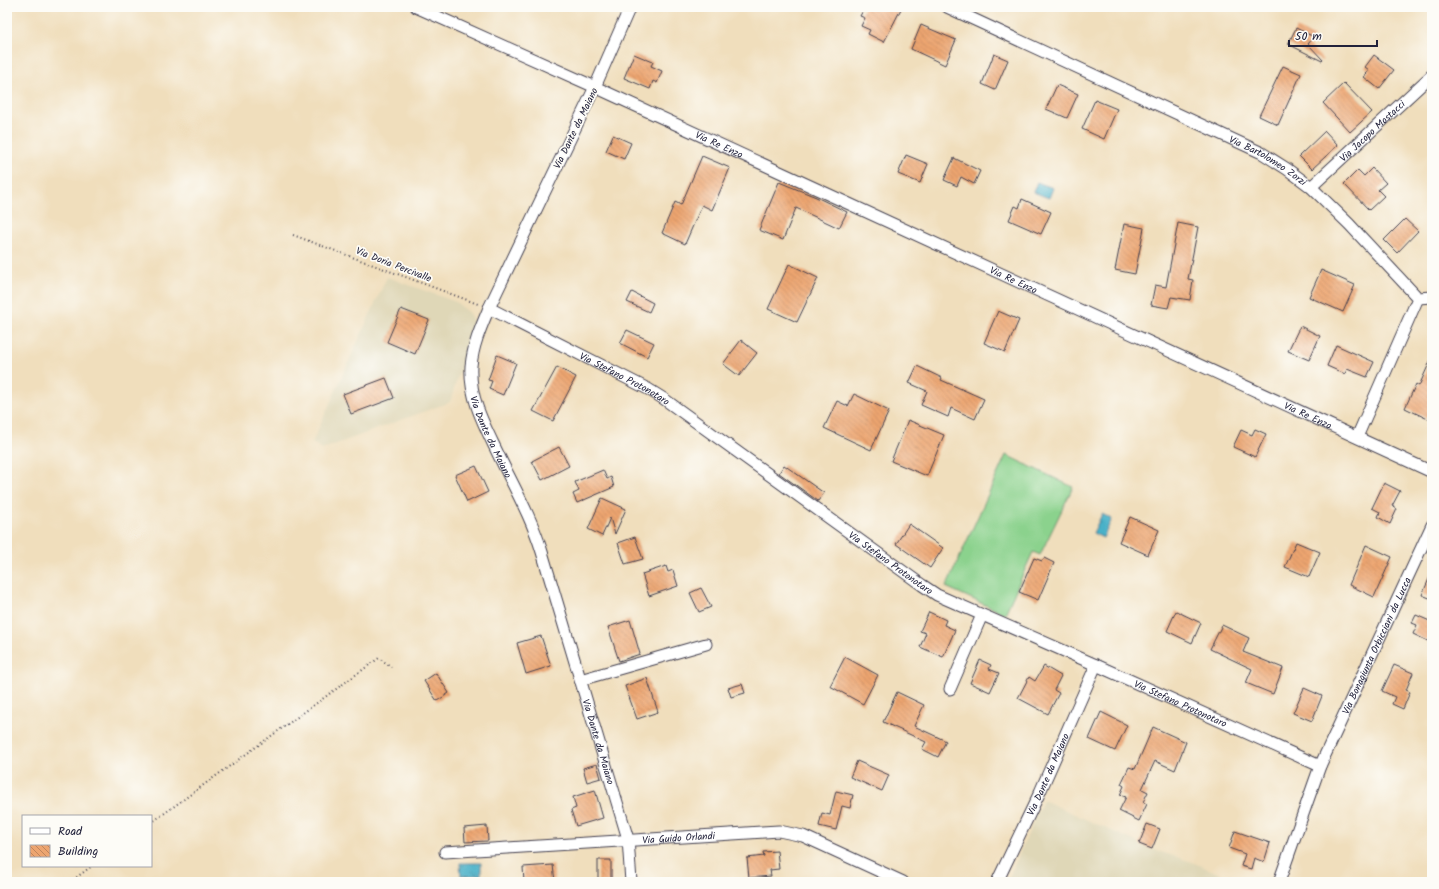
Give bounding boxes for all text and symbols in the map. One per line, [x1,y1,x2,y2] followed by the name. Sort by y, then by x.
[1289,22,1377,48] scale bar
[1295,27,1322,46] text: 50 m
[549,85,603,172] street label: Via Dante da Maiano
[1336,96,1410,166] street label: Via Jacopo Mostacci
[693,127,746,163] street label: Via Re Enzo
[1226,132,1310,190] street label: Via Bartolomeo Zorzi
[353,243,434,287] street label: Via Doria Percivalle
[987,263,1040,299] street label: Via Re Enzo
[576,348,673,410] street label: Via Stefano Protonotaro
[465,394,516,482] street label: Via Dante da Maiano
[1281,398,1335,434] street label: Via Re Enzo
[845,528,936,599] street label: Via Stefano Protonotaro
[1338,574,1416,717] street label: Via Bonagiunta Orbicciani da Lucca
[1131,676,1230,732] street label: Via Stefano Protonotaro
[577,697,618,787] street label: Via Dante da Maiano
[1023,731,1074,818] street label: Via Dante da Maiano
[22,815,152,867] legend
[58,822,83,841] text: Road
[642,828,716,849] street label: Via Guido Orlandi
[58,842,98,861] text: Building

